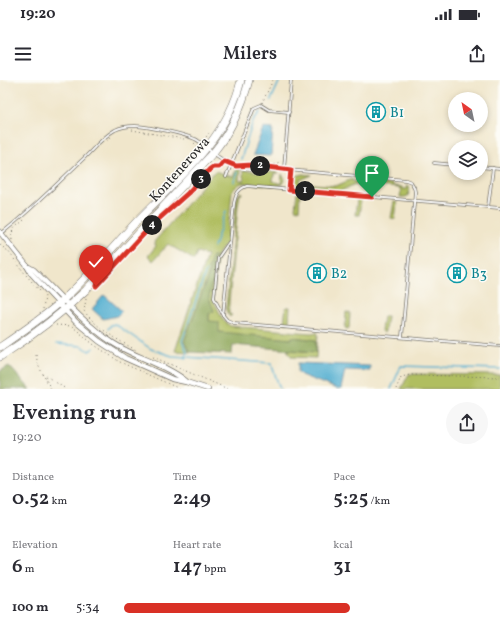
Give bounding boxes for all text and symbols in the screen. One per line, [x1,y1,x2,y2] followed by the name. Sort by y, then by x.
[20,4,56,25] text: 19:20
[223,42,277,67] text: Milers
[12,43,34,65] icon: menu
[466,43,488,65] icon: share
[448,92,488,132] north arrow
[448,92,488,180] map controls
[365,101,387,123] building icon: B1
[390,104,404,123] place label: B1
[146,133,215,207] street label: Kontenerowa
[448,140,488,180] button: layers
[250,156,270,176] pin: 2
[355,156,389,197] pin
[257,158,263,173] text: 2
[361,162,383,184] icon: arrive
[191,169,211,189] pin: 3
[198,171,204,186] text: 3
[295,181,315,201] pin: 1
[303,183,307,198] text: 1
[142,215,162,235] pin: 4
[149,217,155,232] text: 4
[79,245,113,286] pin
[85,251,107,273] icon: check
[306,262,328,284] building icon: B2
[446,262,468,284] building icon: B3
[331,265,347,284] place label: B2
[471,265,487,284] place label: B3
[12,398,137,429] text: Evening run
[446,402,488,444] button: share
[12,429,42,447] text: 19:20
[12,470,54,485] text: Distance
[173,470,197,485] text: Time
[333,470,355,485] text: Pace
[12,485,49,513] text: 0.52
[173,485,211,513] text: 2:49
[333,485,368,513] text: 5:25
[49,494,67,509] text: km
[368,494,390,509] text: /km
[12,538,58,553] text: Elevation
[173,538,221,553] text: Heart rate
[333,538,353,553] text: kcal
[12,553,23,581] text: 6
[173,553,202,581] text: 147
[333,553,351,581] text: 31
[23,562,35,577] text: m
[202,562,226,577] text: bpm
[12,599,49,617] text: 100 m
[76,599,100,617] text: 5:34

